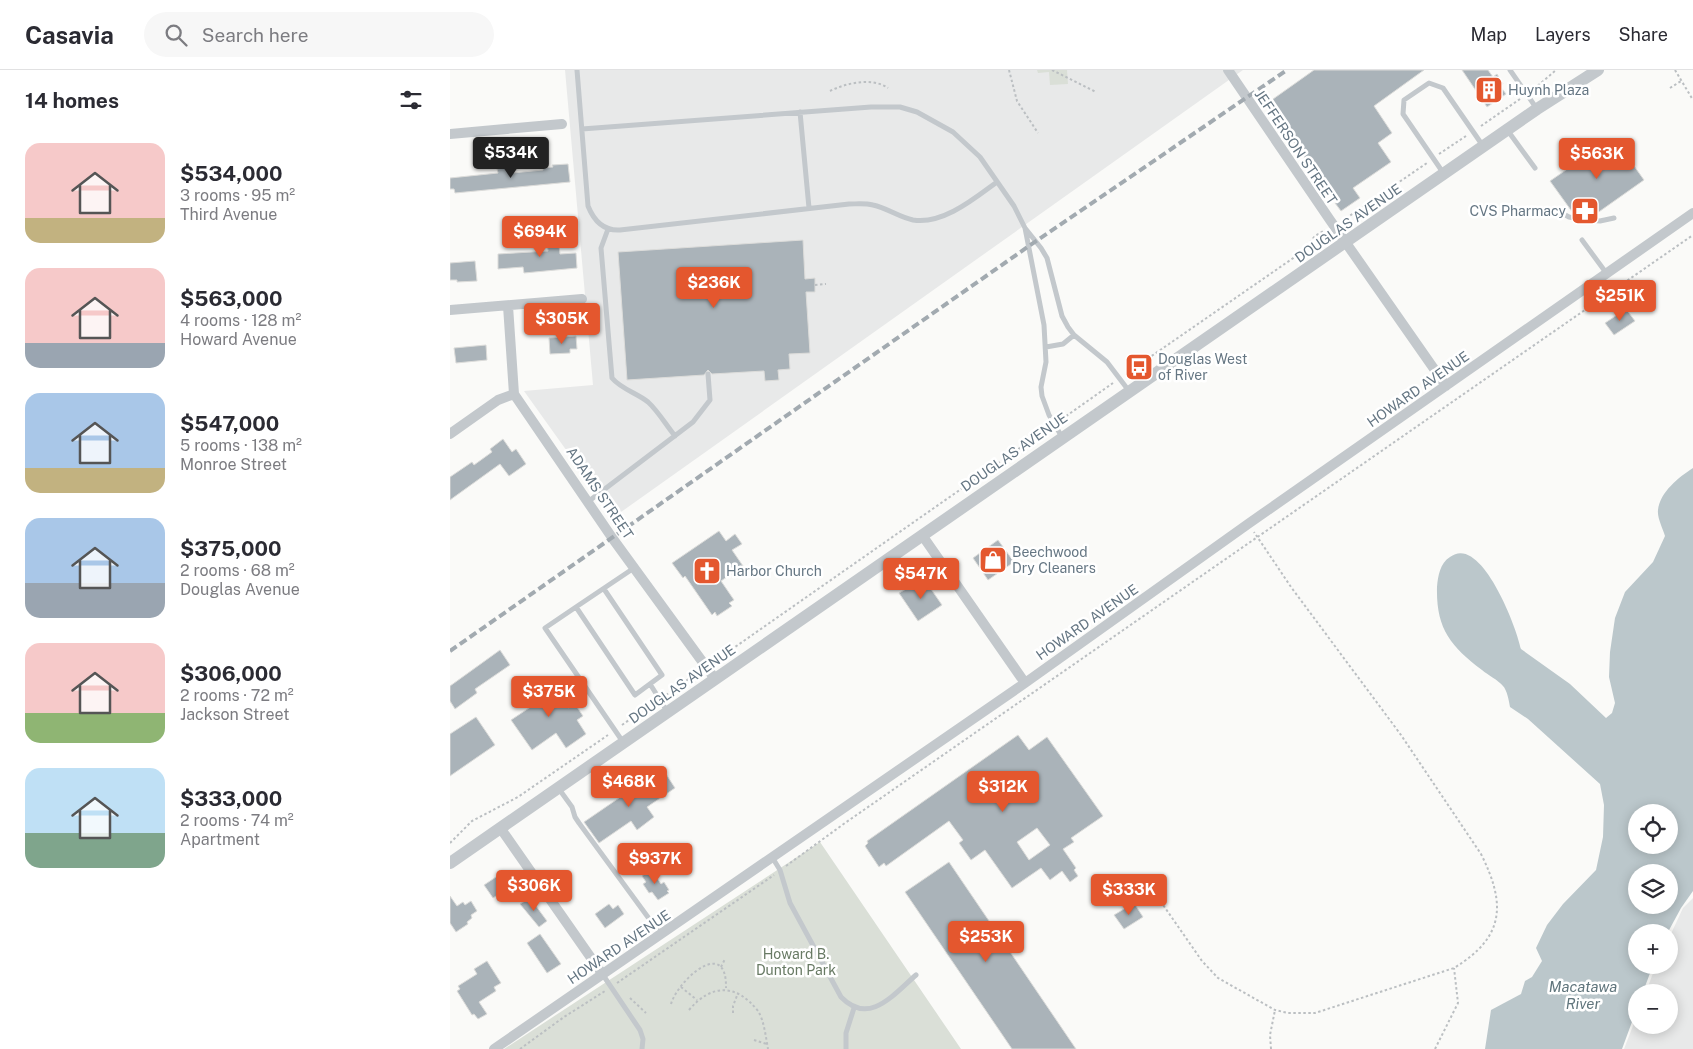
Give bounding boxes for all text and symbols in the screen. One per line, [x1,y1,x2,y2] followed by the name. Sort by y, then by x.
[144,12,494,57] search box
[25,21,114,49] text: Casavia
[162,21,190,49] icon: search
[202,24,308,46] text: Search here
[1471,24,1507,45] text: Map
[1535,24,1591,45] text: Layers
[1619,24,1668,45] text: Share
[1474,75,1504,105] building icon: Huynh Plaza
[1508,82,1589,98] place label: Huynh Plaza
[397,86,425,114] icon: filters
[1252,86,1340,208] street label: JEFFERSON STREET
[25,88,119,113] text: 14 homes
[476,136,546,179] pin: $534K
[1562,138,1632,180] pin: $563K
[484,143,538,162] text: $534K
[1570,144,1624,163] text: $563K
[180,161,282,186] text: $534,000
[65,163,125,223] icon: home
[1292,180,1404,266] street label: DOUGLAS AVENUE
[180,186,295,205] text: 3 rooms · 95 m²
[1570,196,1600,226] pharmacy icon: CVS Pharmacy
[1469,203,1567,219] place label: CVS Pharmacy
[180,205,277,224] text: Third Avenue
[505,216,575,258] pin: $694K
[513,222,567,241] text: $694K
[679,266,749,309] pin: $236K
[687,273,741,292] text: $236K
[1585,280,1655,322] pin: $251K
[180,286,283,311] text: $563,000
[1595,286,1645,305] text: $251K
[65,288,125,348] icon: home
[527,302,597,345] pin: $305K
[535,309,589,328] text: $305K
[180,311,301,330] text: 4 rooms · 128 m²
[180,330,297,349] text: Howard Avenue
[1364,348,1472,430] street label: HOWARD AVENUE
[1158,351,1247,383] place label: Douglas West of River
[1124,352,1154,382] bus stop icon: Douglas West of River
[958,409,1070,495] street label: DOUGLAS AVENUE
[180,411,279,436] text: $547,000
[65,413,125,473] icon: home
[180,436,302,455] text: 5 rooms · 138 m²
[563,444,637,542] street label: ADAMS STREET
[180,455,287,474] text: Monroe Street
[180,536,282,561] text: $375,000
[65,538,125,598] icon: home
[1012,544,1096,576] place label: Beechwood Dry Cleaners
[978,545,1008,575] shop icon: Beechwood Dry Cleaners
[692,556,722,586] church icon: Harbor Church
[886,558,956,600] pin: $547K
[180,561,295,580] text: 2 rooms · 68 m²
[726,563,822,579] place label: Harbor Church
[894,564,948,583] text: $547K
[180,580,300,599] text: Douglas Avenue
[1033,581,1141,663] street label: HOWARD AVENUE
[626,641,738,727] street label: DOUGLAS AVENUE
[180,661,282,686] text: $306,000
[65,663,125,723] icon: home
[514,676,584,718] pin: $375K
[522,682,576,701] text: $375K
[180,686,294,705] text: 2 rooms · 72 m²
[180,705,289,724] text: Jackson Street
[594,766,664,808] pin: $468K
[968,770,1038,813] pin: $312K
[602,772,656,791] text: $468K
[978,777,1028,796] text: $312K
[180,786,282,811] text: $333,000
[65,788,125,848] icon: home
[1628,804,1678,1034] map controls
[1628,804,1678,854] button: locate
[180,811,294,830] text: 2 rooms · 74 m²
[180,830,260,849] text: Apartment
[620,842,690,885] pin: $937K
[628,849,682,868] text: $937K
[1628,864,1678,914] button: layers
[499,870,569,912] pin: $306K
[1094,874,1164,916] pin: $333K
[507,876,561,895] text: $306K
[1102,880,1156,899] text: $333K
[565,907,673,987] street label: HOWARD AVENUE
[951,920,1021,963] pin: $253K
[1628,924,1678,974] button: +
[959,927,1013,946] text: $253K
[756,946,836,978] park label: Howard B. Dunton Park
[1549,978,1617,1012] water label: Macatawa River
[1628,984,1678,1034] button: −

